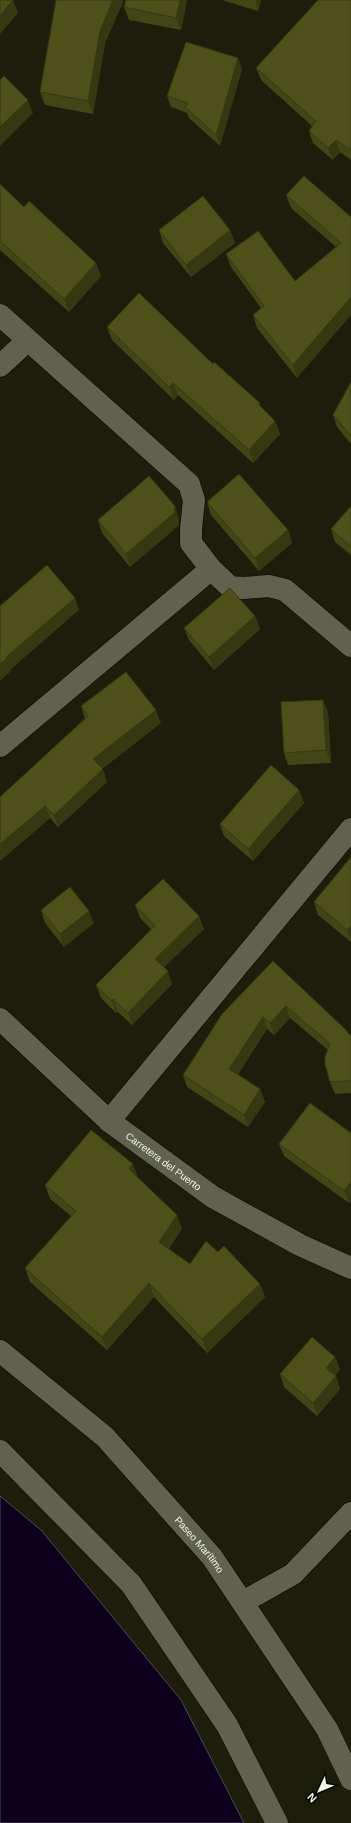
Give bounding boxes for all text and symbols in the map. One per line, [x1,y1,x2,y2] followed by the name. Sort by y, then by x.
[124,1130,204,1193] street label: Carretera del Puerto
[173,1514,226,1575] street label: Paseo Marítimo
[299,1771,339,1811] north arrow
[305,1791,319,1805] text: N

